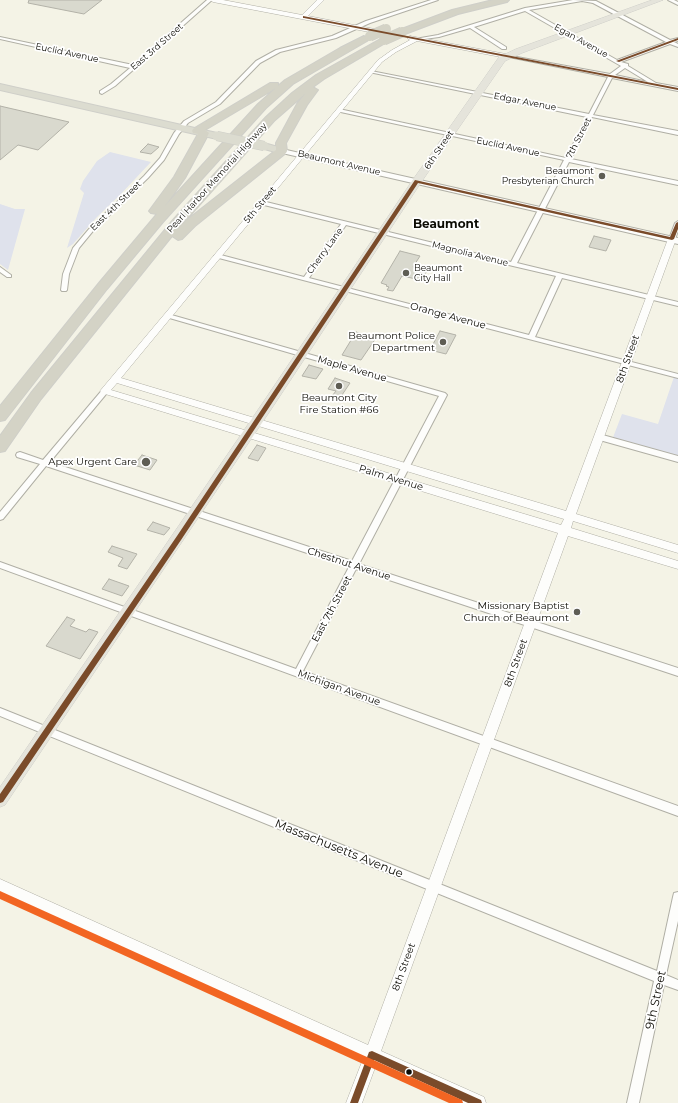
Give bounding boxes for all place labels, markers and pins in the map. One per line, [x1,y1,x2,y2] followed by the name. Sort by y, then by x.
[502,166,594,187] place label: Beaumont Presbyterian Church
[597,171,607,181] marker: Beaumont Presbyterian Church
[414,263,462,284] place label: Beaumont City Hall
[401,268,411,278] marker: Beaumont City Hall
[348,330,435,354] place label: Beaumont Police Department
[438,337,448,347] marker: Beaumont Police Department
[334,381,344,391] marker: Beaumont City Fire Station #66
[299,392,379,416] place label: Beaumont City Fire Station #66
[48,456,137,468] place label: Apex Urgent Care
[140,456,152,468] marker: Apex Urgent Care
[464,600,569,624] place label: Missionary Baptist Church of Beaumont
[572,607,582,617] marker: Missionary Baptist Church of Beaumont
[404,1067,414,1077] unlabelled marker

